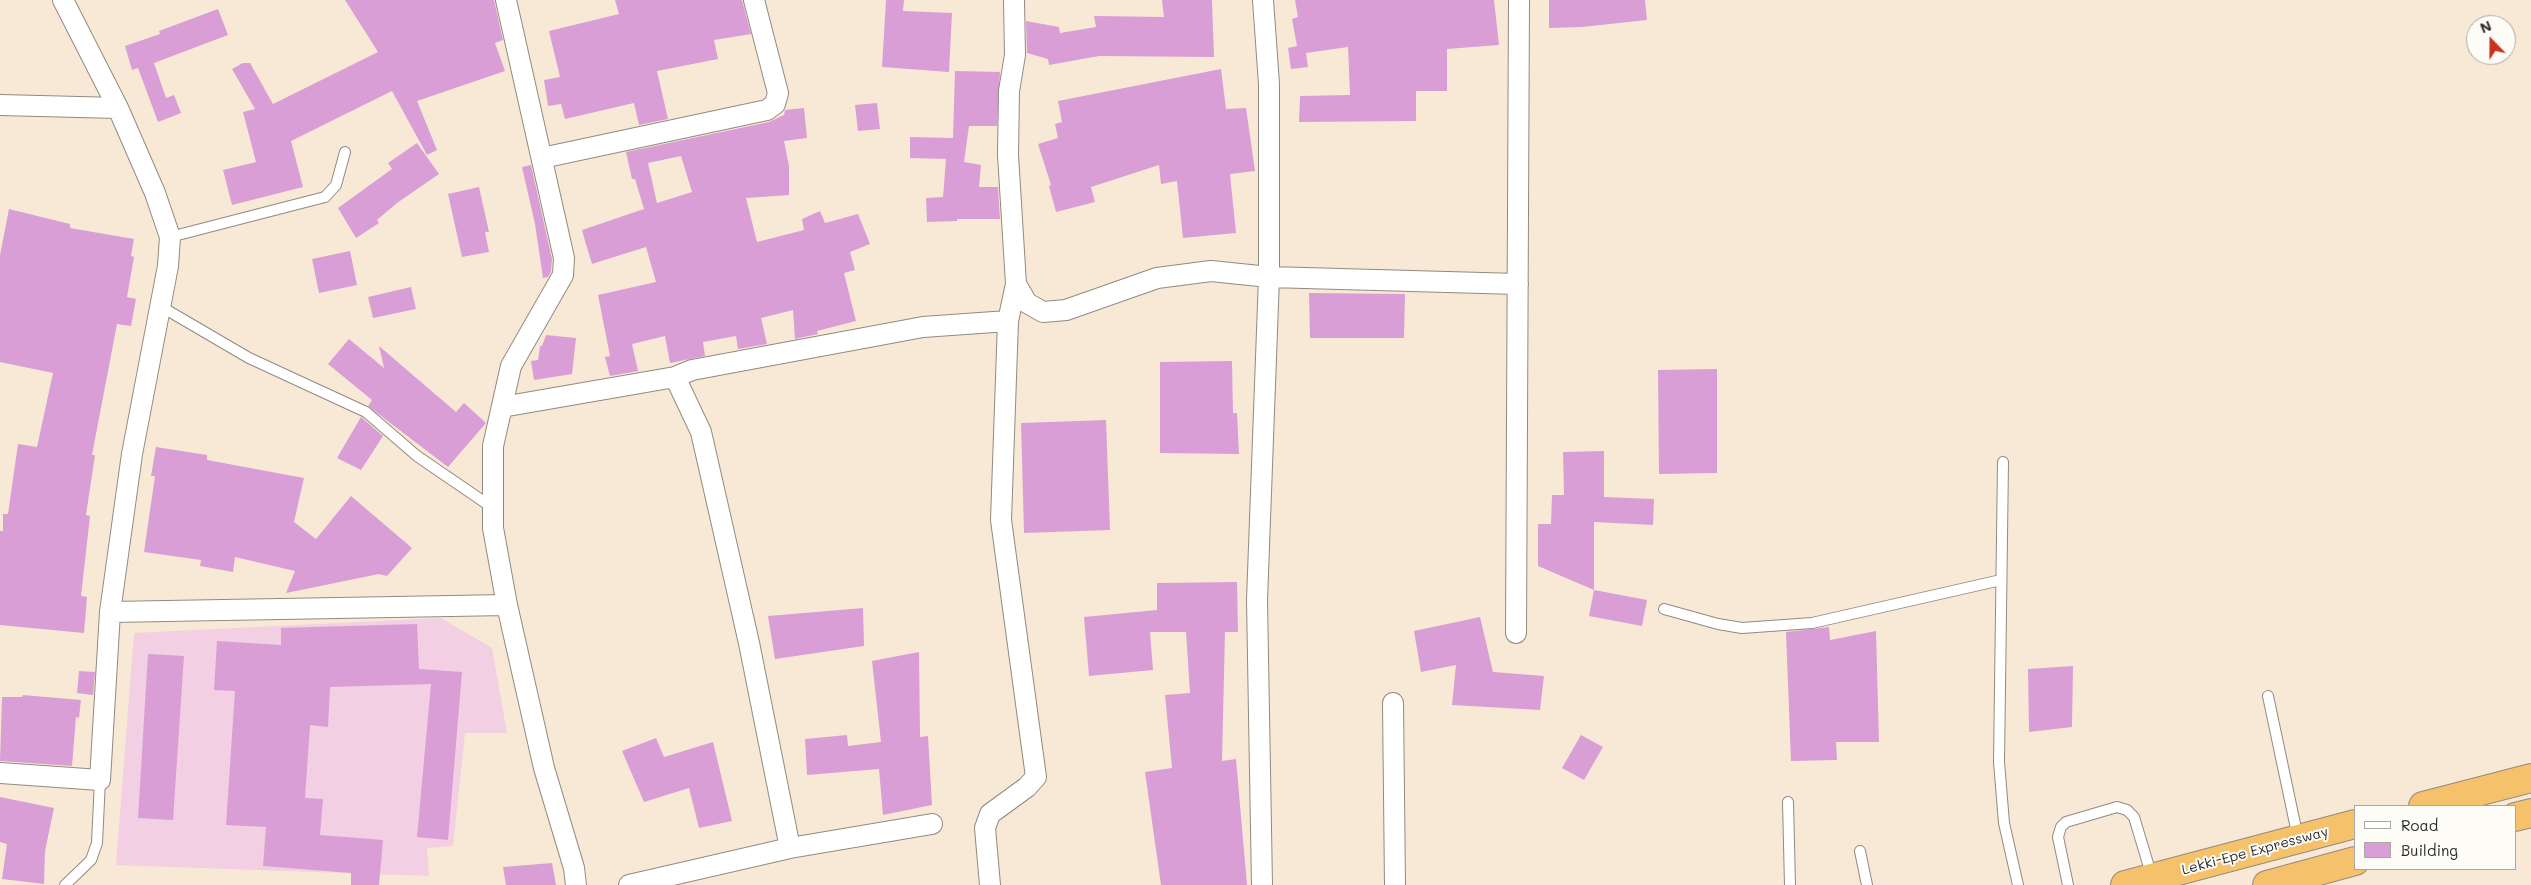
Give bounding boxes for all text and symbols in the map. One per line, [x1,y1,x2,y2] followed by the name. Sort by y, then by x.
[2466,15,2516,65] north arrow
[2477,16,2494,37] text: N
[2354,805,2516,870] legend
[2401,815,2438,835] text: Road
[2180,823,2330,879] street label: Lekki-Epe Expressway
[2401,840,2458,860] text: Building

